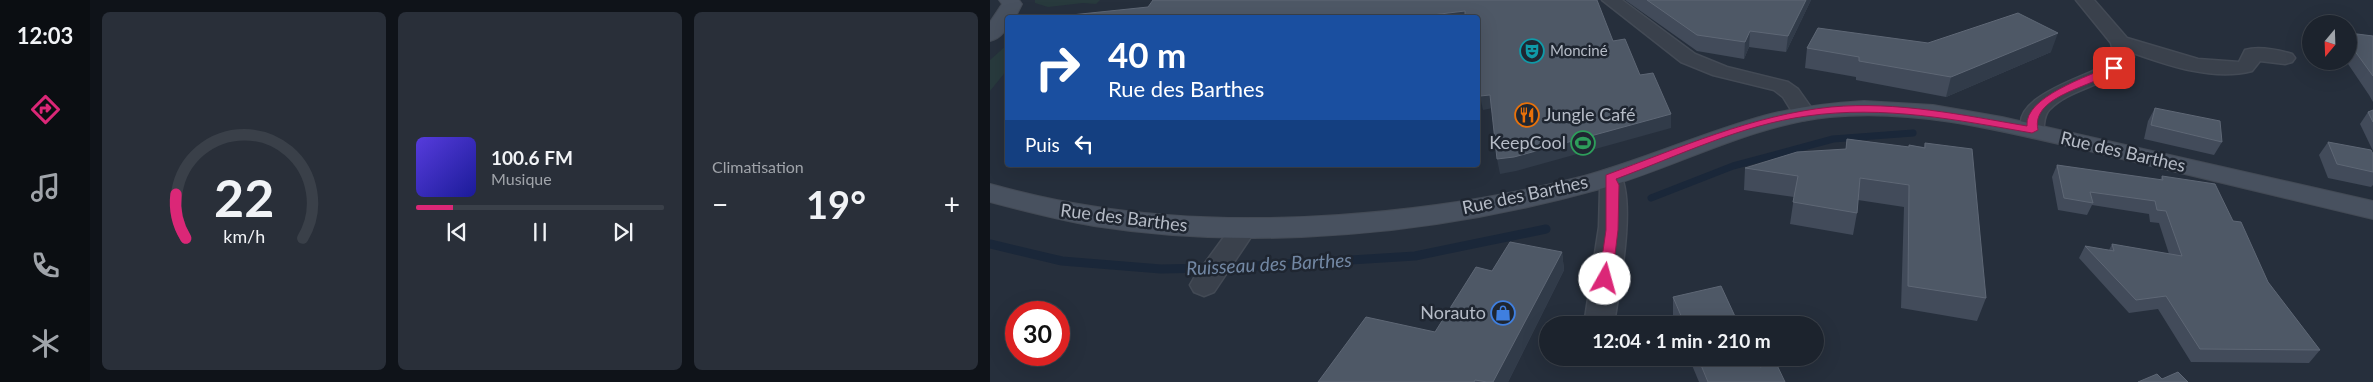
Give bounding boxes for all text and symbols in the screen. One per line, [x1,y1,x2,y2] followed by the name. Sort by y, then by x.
[2302,15,2358,70] north arrow
[2302,15,2357,70] map controls
[17,22,73,49] text: 12:03
[1108,33,1186,75] text: 40 m
[1025,35,1090,100] icon: right
[1519,38,1545,64] theatre icon: Monciné
[1550,41,1608,59] place label: Monciné
[2093,47,2135,89] pin
[2100,54,2128,82] icon: arrive
[1108,75,1264,102] text: Rue des Barthes
[28,92,63,127] icon: directions
[1514,102,1540,128] restaurant icon: Jungle Café
[1544,103,1636,125] place label: Jungle Café
[2058,126,2188,176] street label: Rue des Barthes
[1070,130,1098,158] icon: left
[1570,130,1596,156] sports icon: KeepCool
[1489,131,1566,153] place label: KeepCool
[1025,133,1060,156] text: Puis
[491,146,573,169] text: 100.6 FM
[712,157,804,176] text: Climatisation
[214,166,274,228] text: 22
[491,169,552,188] text: Musique
[28,170,63,205] icon: music
[1460,170,1590,218] street label: Rue des Barthes
[806,181,866,227] text: 19°
[712,187,728,221] text: −
[944,187,960,221] text: +
[1059,198,1189,236] street label: Rue des Barthes
[443,218,471,246] icon: previous
[526,218,554,246] icon: pause
[609,218,637,246] icon: next
[223,225,265,247] text: km/h
[28,248,63,283] icon: phone
[1186,248,1353,279] water label: Ruisseau des Barthes
[1578,252,1630,304] position arrow
[1490,300,1516,326] shop icon: Norauto
[1005,301,1070,366] speed limit sign: 30
[1420,301,1486,323] place label: Norauto
[28,326,63,361] icon: climate
[1592,329,1771,352] text: 12:04 · 1 min · 210 m

